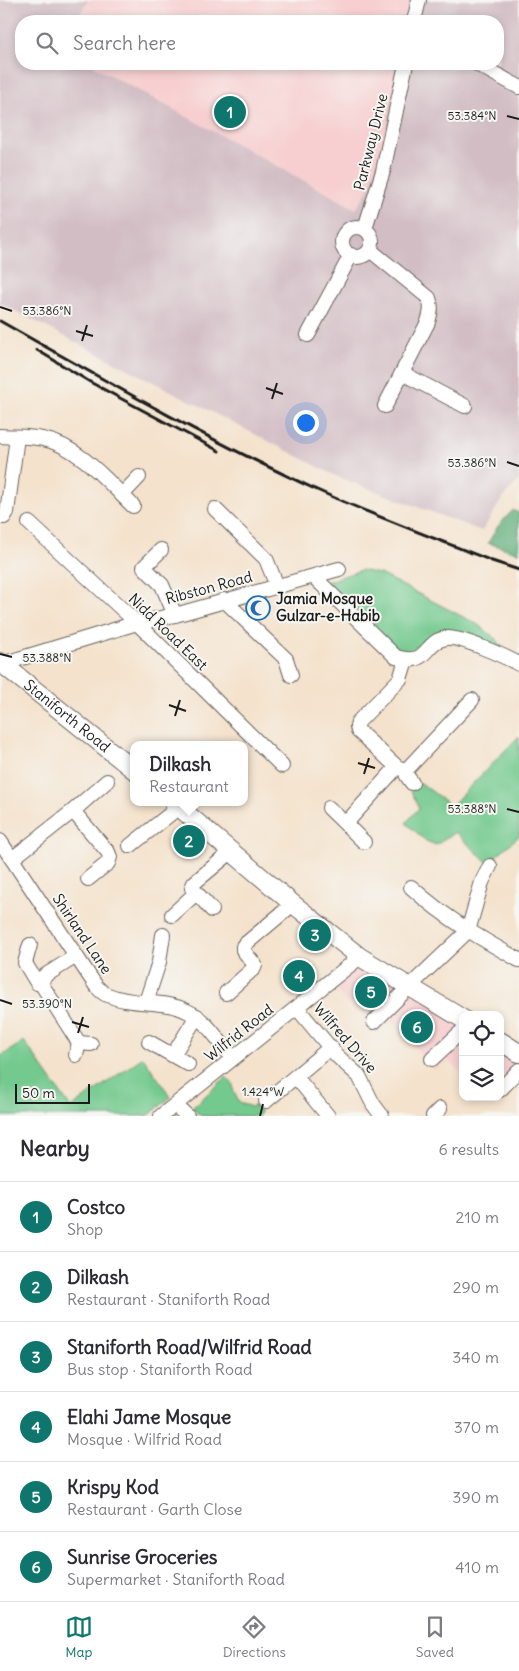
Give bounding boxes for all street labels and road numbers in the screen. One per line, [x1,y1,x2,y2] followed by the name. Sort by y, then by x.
[349,92,392,192] street label: Parkway Drive
[163,567,254,608] street label: Ribston Road
[125,589,212,674] street label: Nidd Road East
[20,675,114,756] street label: Staniforth Road
[49,890,116,978] street label: Shirland Lane
[310,999,381,1077] street label: Wilfred Drive
[200,1000,277,1065] street label: Wilfrid Road

